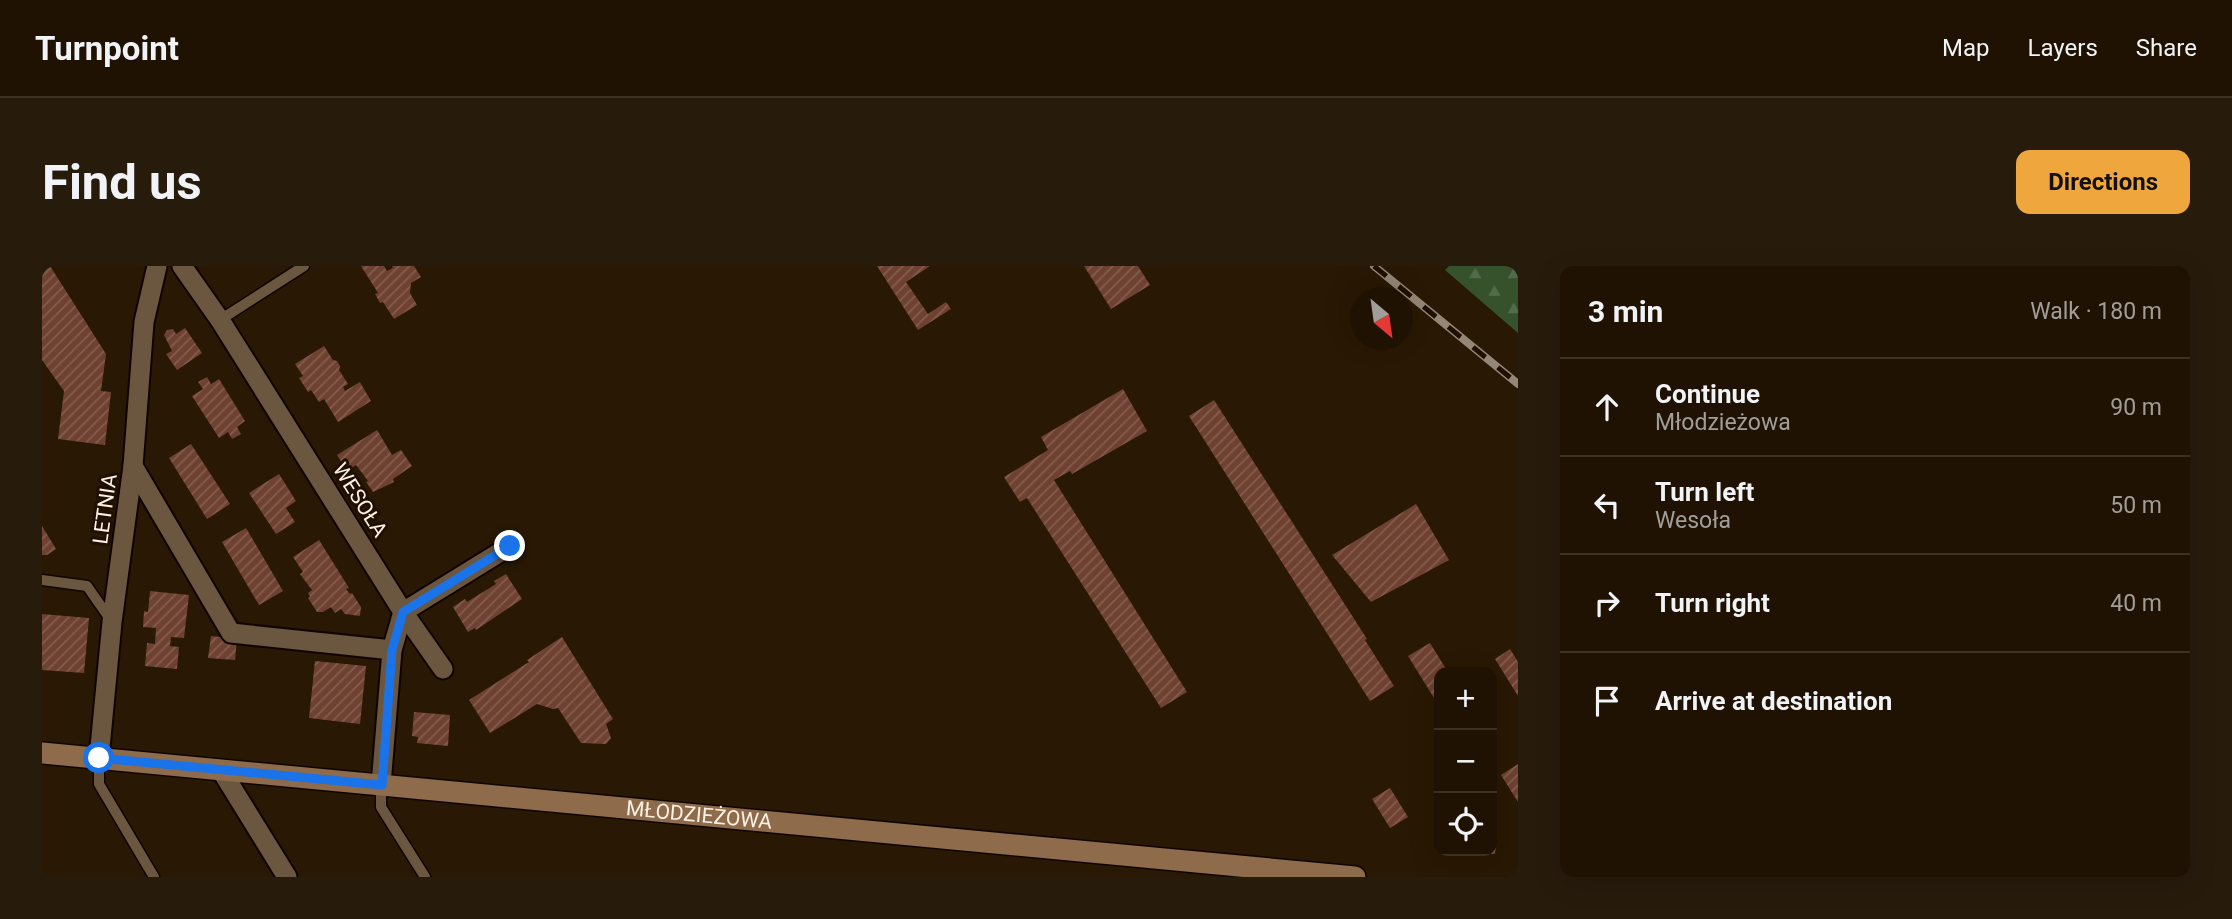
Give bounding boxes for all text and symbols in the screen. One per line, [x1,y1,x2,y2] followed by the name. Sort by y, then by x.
[35,29,179,68] text: Turnpoint
[1942,34,1990,62] text: Map
[2028,34,2098,62] text: Layers
[2136,34,2197,62] text: Share
[2016,150,2190,214] button: Directions
[42,154,202,211] text: Find us
[1350,287,1413,350] north arrow
[1588,294,1663,329] text: 3 min
[2030,298,2162,325] text: Walk · 180 m
[1655,379,1760,409] text: Continue
[1588,388,1626,426] icon: ahead
[2110,394,2162,421] text: 90 m
[1655,409,1791,436] text: Młodzieżowa
[328,459,392,542] street label: WESOŁA
[88,472,122,546] street label: LETNIA
[1655,477,1754,507] text: Turn left
[1588,486,1626,524] icon: left
[2110,492,2162,519] text: 50 m
[1655,507,1731,534] text: Wesoła
[494,530,525,561] route end
[1588,584,1626,622] icon: right
[1655,588,1770,618] text: Turn right
[2110,590,2162,617] text: 40 m
[1434,667,1497,856] map controls
[1434,667,1497,730] button: +
[1588,682,1626,720] icon: arrive
[1655,686,1892,716] text: Arrive at destination
[1434,730,1497,793] button: −
[83,742,114,773] route start
[1434,793,1497,856] button: locate
[625,796,773,834] street label: MŁODZIEŻOWA

